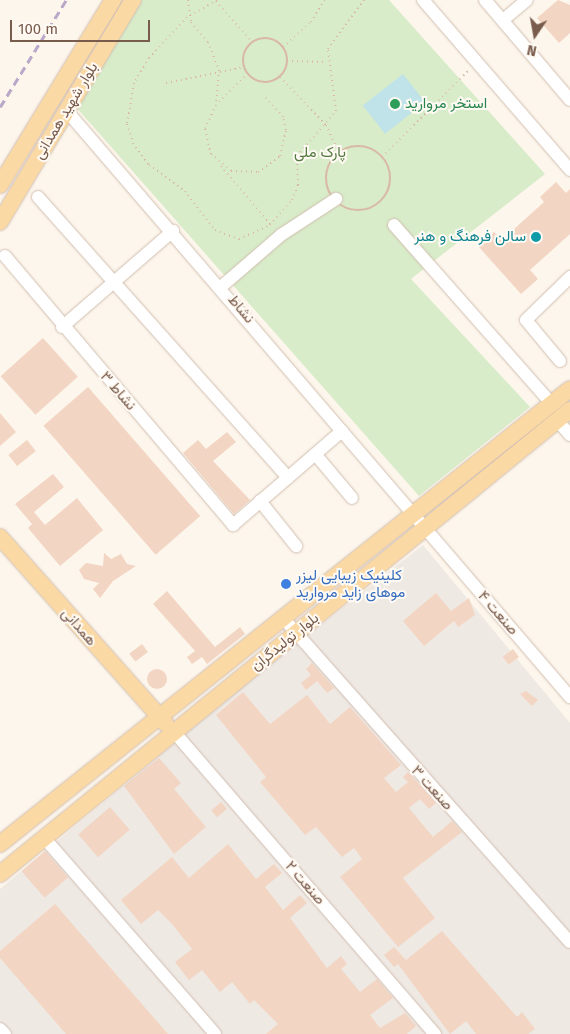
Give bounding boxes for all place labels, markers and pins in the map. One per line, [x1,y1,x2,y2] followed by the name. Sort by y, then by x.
[405,95,487,113] place label: استخر مروارید
[389,98,401,110] marker: استخر مروارید
[414,228,526,246] place label: سالن فرهنگ و هنر
[530,231,542,243] marker: سالن فرهنگ و هنر
[296,566,405,601] place label: کلینیک زیبایی لیزر موهای زاید مروارید
[280,578,292,590] marker: کلینیک زیبایی لیزر موهای زاید مروارید

